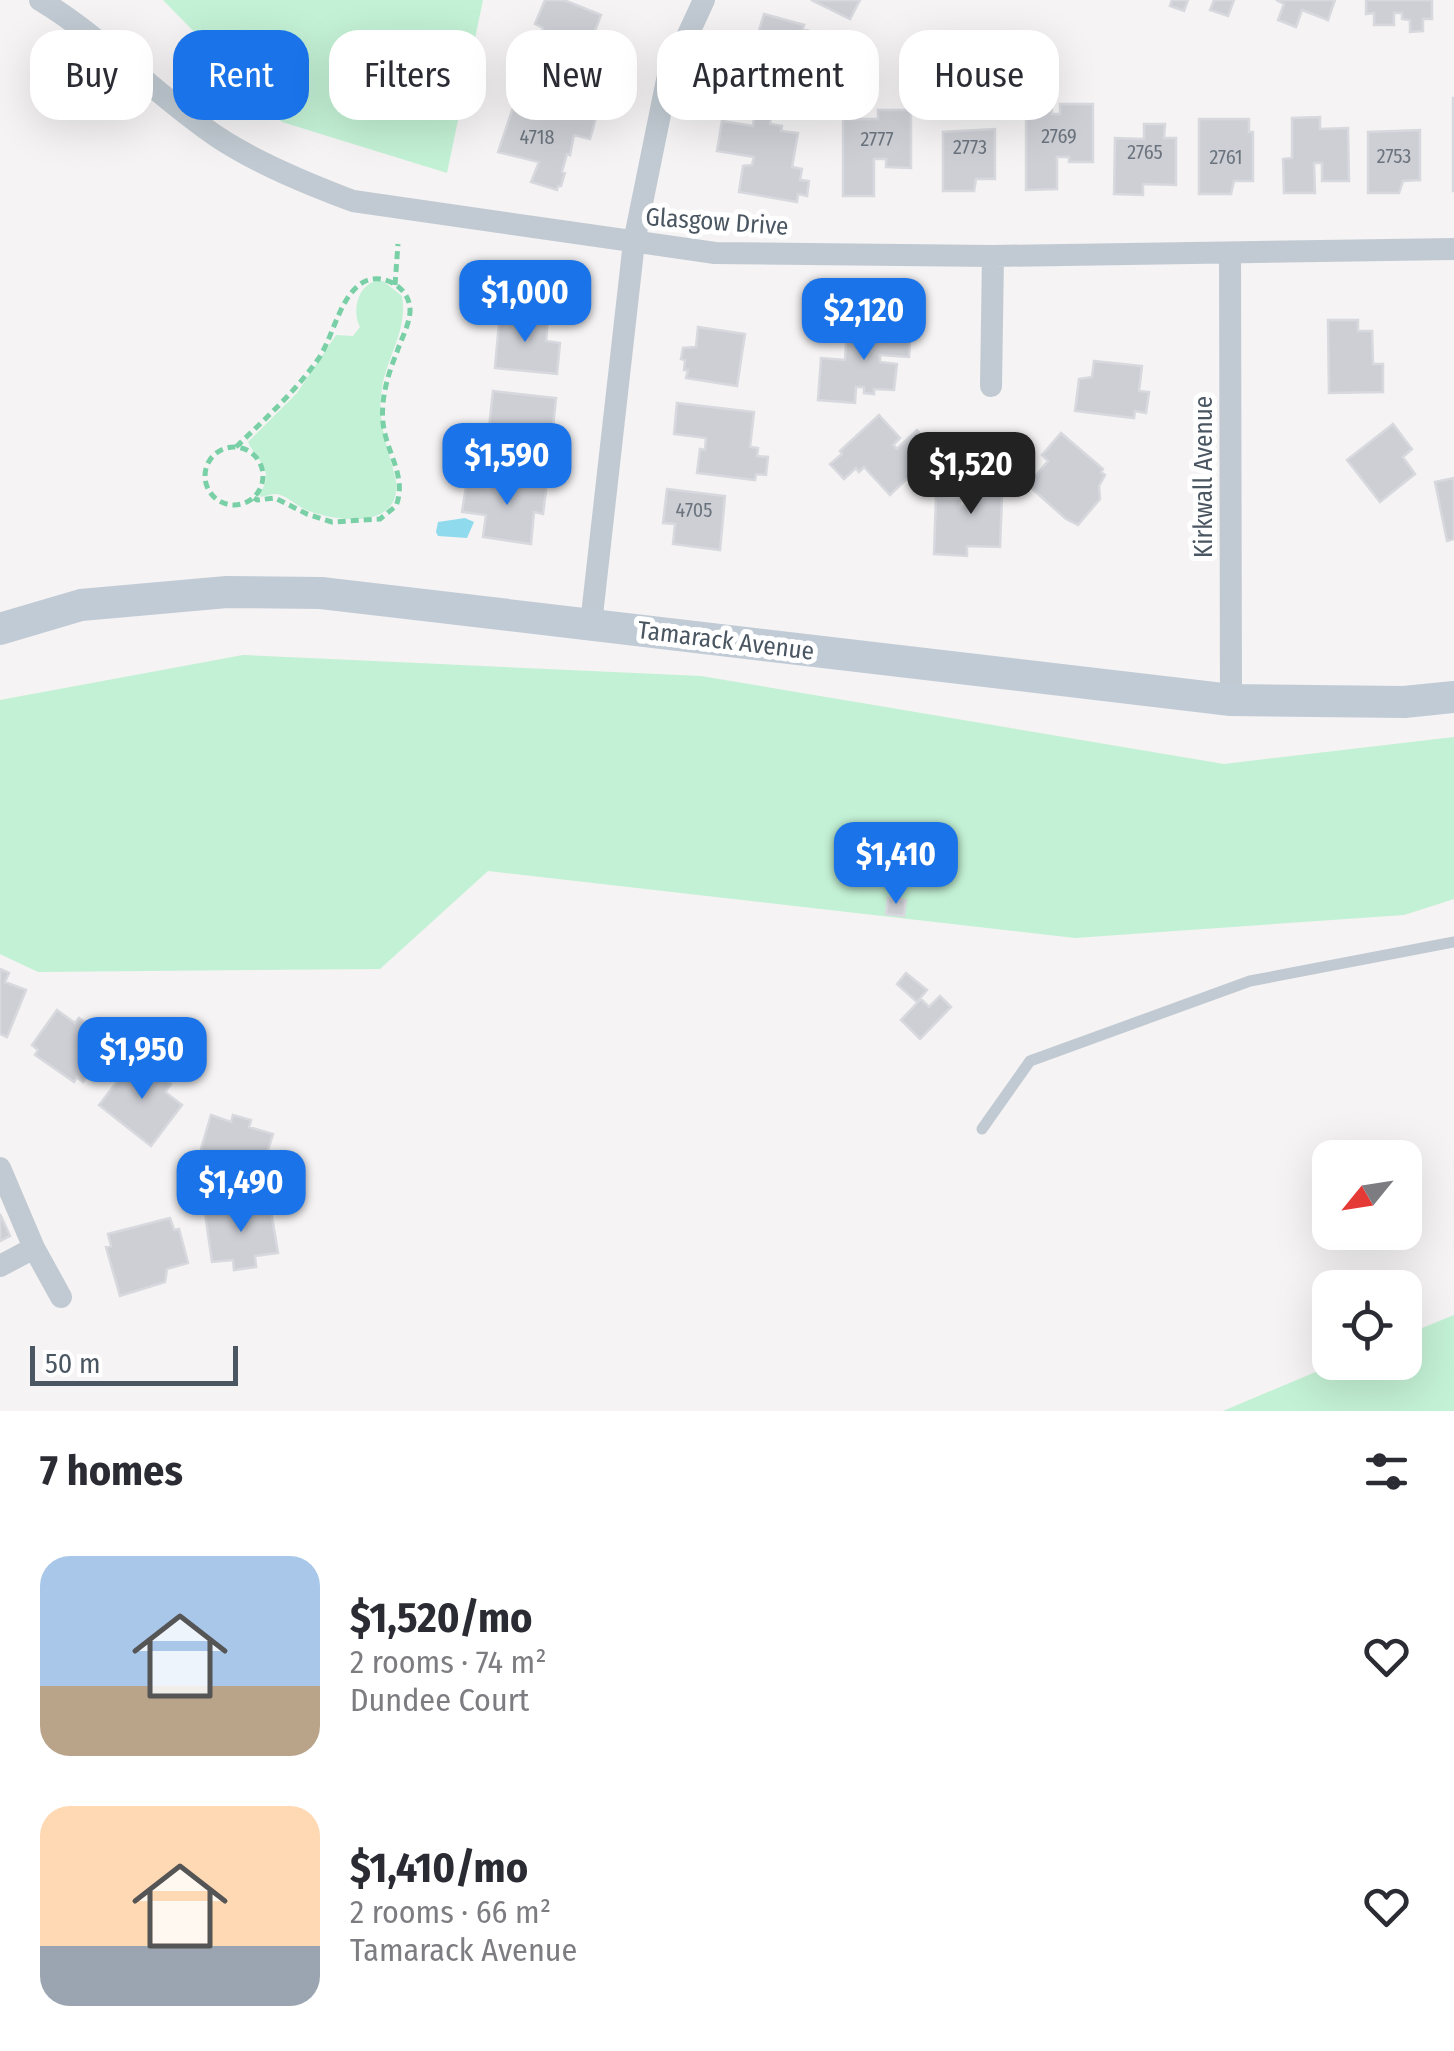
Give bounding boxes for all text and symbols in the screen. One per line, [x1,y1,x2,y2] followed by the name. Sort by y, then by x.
[30,30,153,120] chip: Buy
[173,30,309,120] chip: Rent
[329,30,486,120] chip: Filters
[506,30,637,120] chip: New
[657,30,879,120] chip: Apartment
[899,30,1059,120] chip: House
[1041,124,1077,148] house number: 2769
[520,125,554,149] house number: 4718
[860,127,894,151] house number: 2777
[953,135,987,159] house number: 2773
[1127,140,1163,164] house number: 2765
[1377,144,1411,168] house number: 2753
[1209,145,1243,169] house number: 2761
[644,202,789,242] street label: Glasgow Drive
[444,260,606,345] pin: $1,000
[481,273,569,311] text: $1,000
[783,278,945,363] pin: $2,120
[824,291,904,329] text: $2,120
[1189,396,1219,558] street label: Kirkwall Avenue
[426,423,588,508] pin: $1,590
[890,432,1052,517] pin: $1,520
[464,436,550,474] text: $1,590
[929,445,1013,483] text: $1,520
[676,498,712,522] house number: 4705
[636,615,816,667] street label: Tamarack Avenue
[815,822,977,907] pin: $1,410
[856,835,936,873] text: $1,410
[61,1017,223,1102] pin: $1,950
[100,1030,184,1068] text: $1,950
[1312,1140,1422,1250] north arrow
[1312,1140,1422,1380] map controls
[160,1150,322,1235] pin: $1,490
[199,1163,283,1201] text: $1,490
[1312,1270,1422,1380] button: locate
[30,1341,238,1386] scale bar
[45,1347,101,1380] text: 50 m
[1359,1444,1414,1499] icon: filters
[40,1446,183,1496] text: 7 homes
[350,1593,532,1643] text: $1,520/mo
[120,1596,240,1716] icon: home
[1359,1629,1414,1684] icon: heart
[350,1643,547,1681] text: 2 rooms · 74 m²
[350,1681,529,1719] text: Dundee Court
[350,1843,528,1893] text: $1,410/mo
[120,1846,240,1966] icon: home
[1359,1879,1414,1934] icon: heart
[350,1893,551,1931] text: 2 rooms · 66 m²
[350,1931,577,1969] text: Tamarack Avenue

